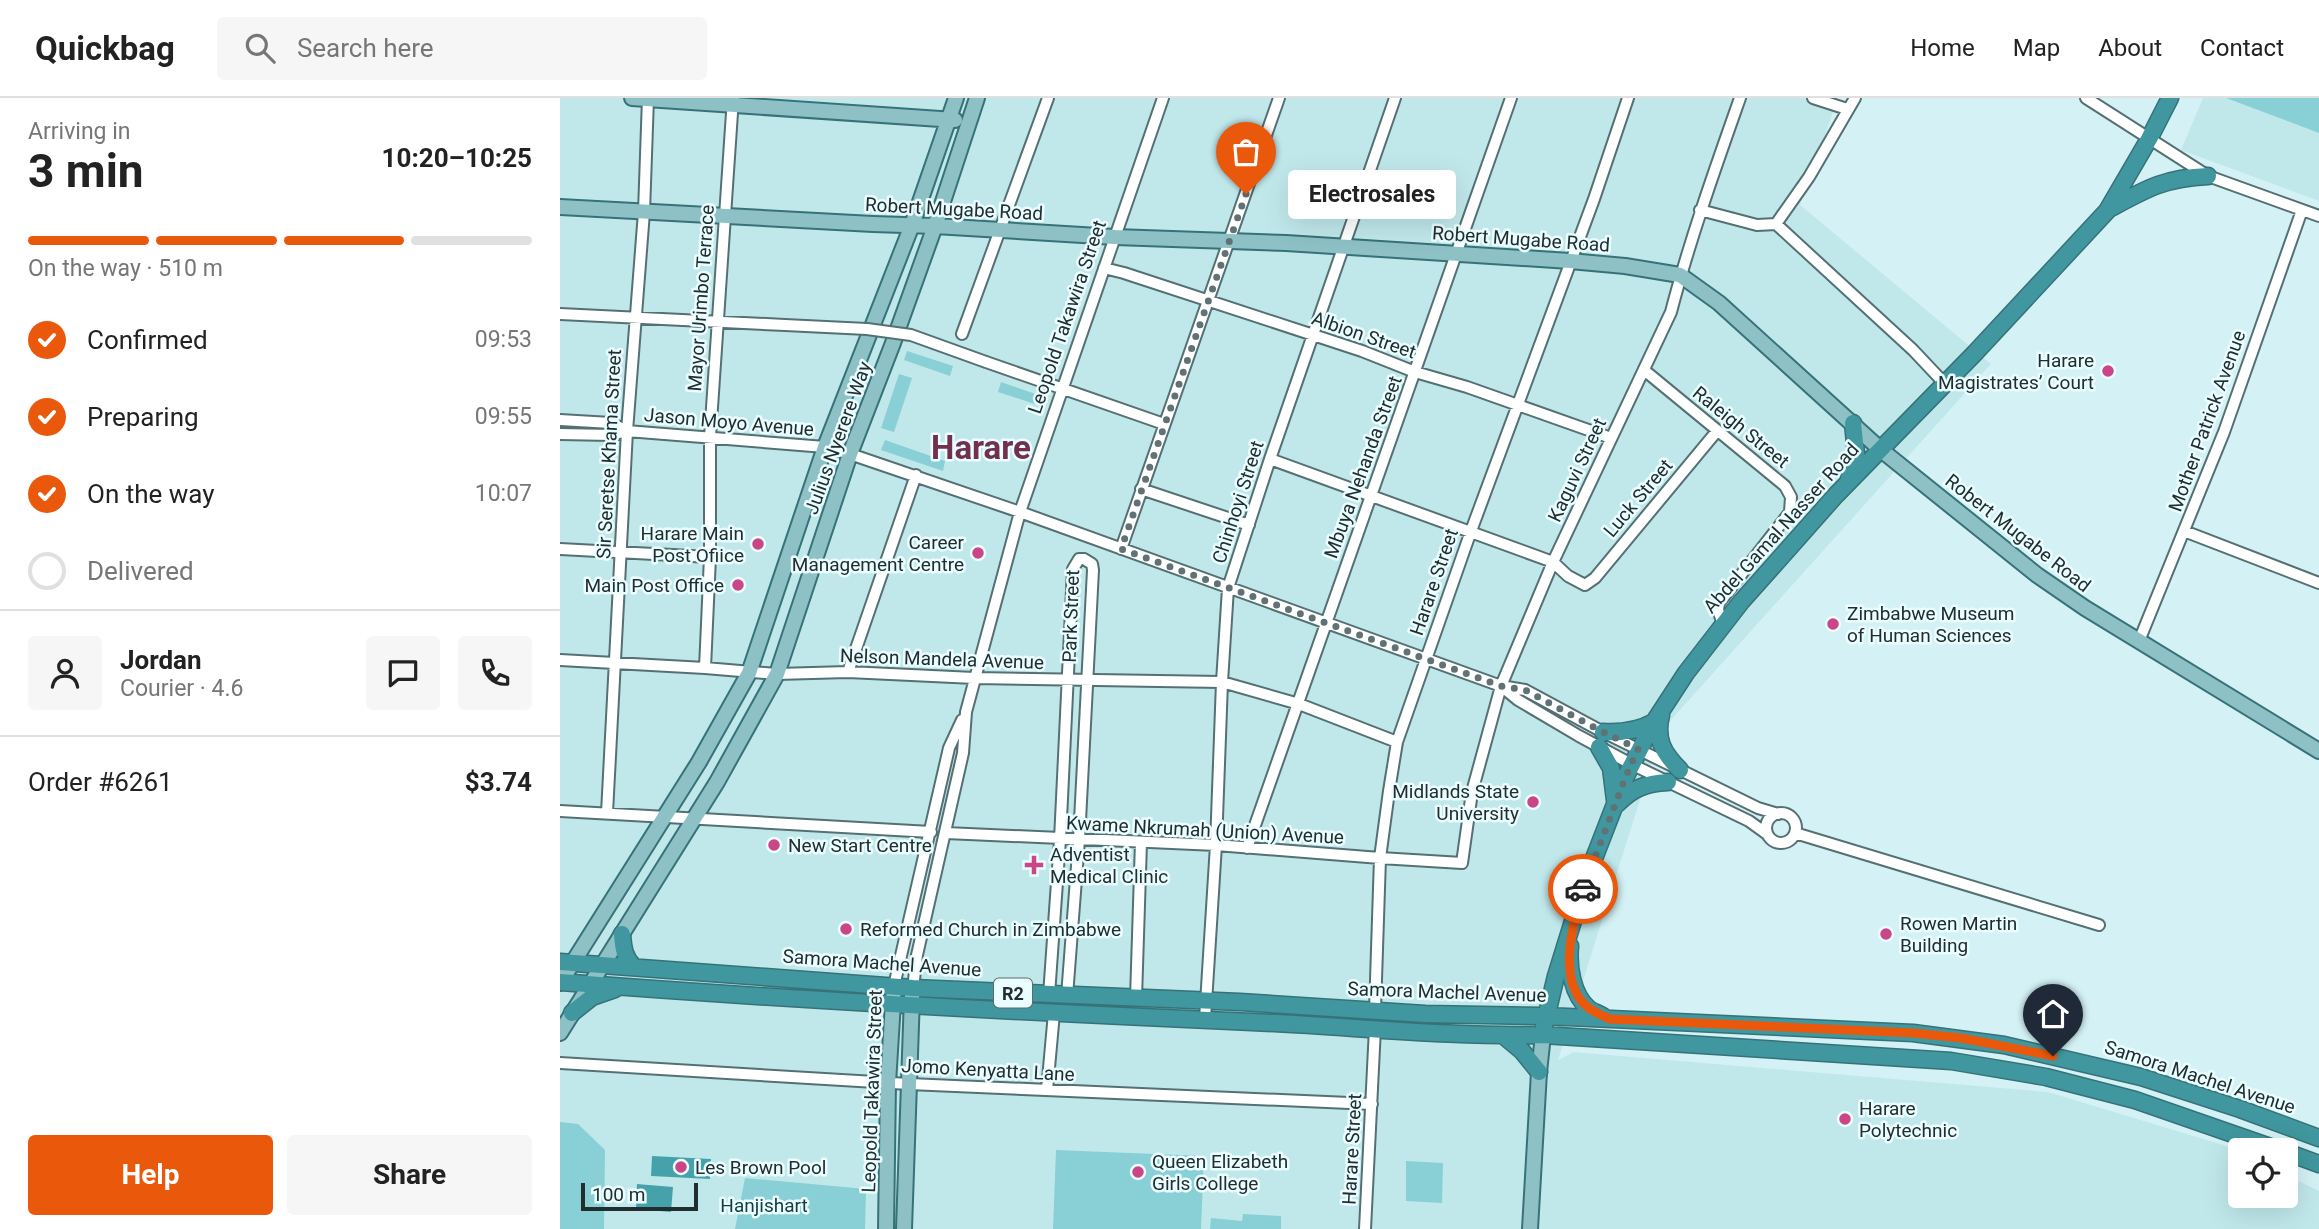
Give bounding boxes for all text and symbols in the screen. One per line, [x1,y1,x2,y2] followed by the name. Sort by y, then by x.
[217,17,707,80] search box
[35,29,175,68] text: Quickbag
[241,29,279,67] icon: search
[297,33,434,63] text: Search here
[1910,34,1975,62] text: Home
[2013,34,2060,62] text: Map
[2098,34,2162,62] text: About
[2200,34,2284,62] text: Contact
[28,118,131,145] text: Arriving in
[1216,122,1276,194] pin
[1227,133,1265,171] icon: bag
[382,143,532,173] text: 10:20–10:25
[28,144,144,198] text: 3 min
[1288,170,1456,218] callout: Electrosales
[1309,181,1435,208] text: Electrosales
[864,193,1044,225] street label: Robert Mugabe Road
[683,204,719,392] street label: Mayor Urimbo Terrace
[1023,217,1111,417] street label: Leopold Takawira Street
[1431,221,1611,257] street label: Robert Mugabe Road
[28,255,223,282] text: On the way · 510 m
[1309,306,1419,364] street label: Albion Street
[28,321,66,359] icon: check
[87,325,208,355] text: Confirmed
[475,326,532,353] text: 09:53
[2163,327,2251,515] street label: Mother Patrick Avenue
[592,348,626,560] street label: Sir Seretse Khama Street
[1938,349,2094,394] place label: Harare Magistrates’ Court
[800,359,876,517] street label: Julius Nyerere Way
[2100,363,2116,379] marker: Harare Magistrates’ Court
[1319,373,1407,561] street label: Mbuya Nehanda Street
[1688,381,1794,473] street label: Raleigh Street
[28,398,66,436] icon: check
[87,402,199,432] text: Preparing
[475,403,532,430] text: 09:55
[643,403,815,441] street label: Jason Moyo Avenue
[1543,414,1611,526] street label: Kaguvi Street
[931,428,1031,467] district label: Harare
[1207,438,1269,566] street label: Chinhoyi Street
[1698,438,1864,618] street label: Abdel Gamal Nasser Road
[1599,454,1677,542] street label: Luck Street
[1941,469,2095,597] street label: Robert Mugabe Road
[28,475,66,513] icon: check
[87,479,215,509] text: On the way
[475,480,532,507] text: 10:07
[641,522,744,567] place label: Harare Main Post Ofiice
[1405,526,1463,638] street label: Harare Street
[792,531,965,576] place label: Career Management Centre
[750,536,766,552] marker: Harare Main Post Ofiice
[970,545,986,561] marker: Career Management Centre
[87,556,194,586] text: Delivered
[1058,569,1084,663] street label: Park Street
[585,574,724,597] place label: Main Post Office
[730,577,746,593] marker: Main Post Office
[1847,602,2014,647] place label: Zimbabwe Museum of Human Sciences
[1825,616,1841,632] marker: Zimbabwe Museum of Human Sciences
[28,636,102,710] button: person
[366,636,440,710] button: chat
[458,636,532,710] button: phone
[840,644,1044,674] street label: Nelson Mandela Avenue
[120,645,202,675] text: Jordan
[120,675,243,702] text: Courier · 4.6
[28,767,173,797] text: Order #6261
[465,767,532,797] text: $3.74
[1392,780,1519,825] place label: Midlands State University
[1525,794,1541,810] marker: Midlands State University
[1065,811,1345,849] street label: Kwame Nkrumah (Union) Avenue
[788,834,932,857] place label: New Start Centre
[766,837,782,853] marker: New Start Centre
[1050,843,1168,888] place label: Adventist Medical Clinic
[1548,854,1618,924] courier
[1024,855,1044,875] marker: Adventist Medical Clinic
[1564,870,1602,908] icon: car
[1900,912,2017,957] place label: Rowen Martin Building
[860,918,1121,941] place label: Reformed Church in Zimbabwe
[838,921,854,937] marker: Reformed Church in Zimbabwe
[1878,926,1894,942] marker: Rowen Martin Building
[782,945,982,981] street label: Samora Machel Avenue
[1347,977,1547,1007] street label: Samora Machel Avenue
[994,978,1032,1008] road number: R2
[2023,984,2083,1056] pin
[857,989,887,1193] street label: Leopold Takawira Street
[2034,995,2072,1033] icon: home
[2102,1035,2298,1119] street label: Samora Machel Avenue
[901,1054,1075,1086] street label: Jomo Kenyatta Lane
[1338,1093,1366,1205] street label: Harare Street
[1859,1097,1957,1142] place label: Harare Polytechnic
[1837,1111,1853,1127] marker: Harare Polytechnic
[28,1135,273,1215] button: Help
[287,1135,532,1215] button: Share
[2228,1138,2298,1208] map controls
[2228,1138,2298,1208] button: locate
[1152,1150,1288,1195] place label: Queen Elizabeth Girls College
[695,1156,826,1179] place label: Les Brown Pool
[673,1159,689,1175] marker: Les Brown Pool
[1130,1164,1146,1180] marker: Queen Elizabeth Girls College
[581,1180,698,1212] scale bar
[592,1183,645,1206] text: 100 m
[720,1194,808,1217] park label: Hanjishart

